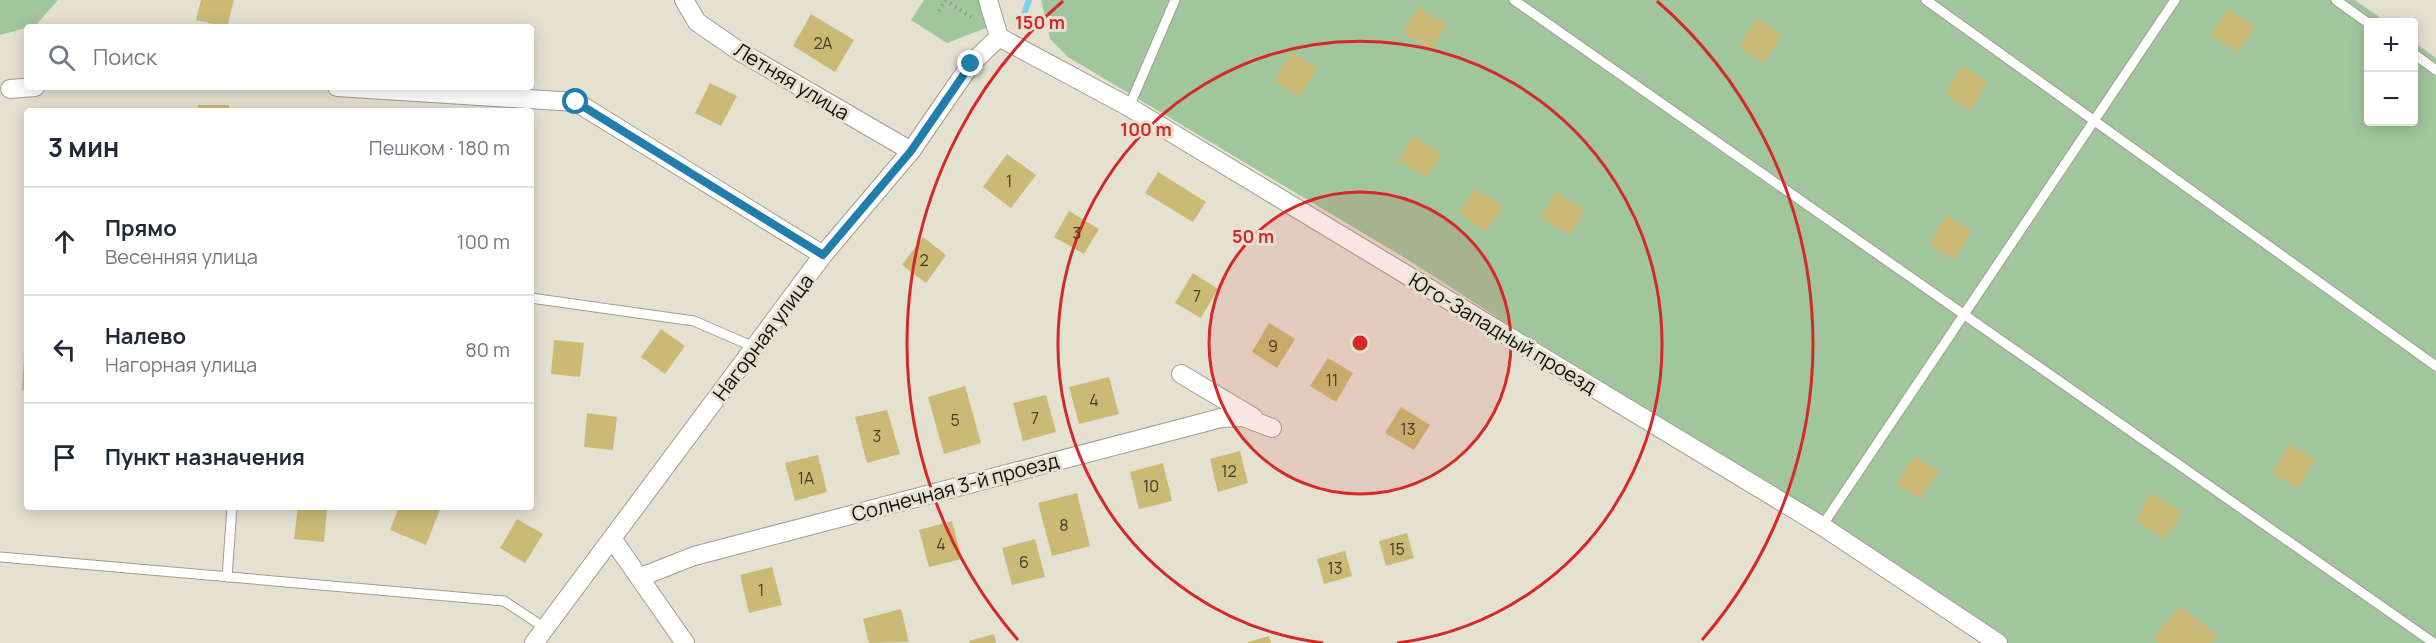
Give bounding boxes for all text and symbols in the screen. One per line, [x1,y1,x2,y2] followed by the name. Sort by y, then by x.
[1015,10,1065,34] text: 150 m
[2364,18,2418,126] map controls
[2364,18,2418,72] button: +
[24,24,534,90] search box
[814,32,832,54] house number: 2А
[729,36,855,126] street label: Летняя улица
[45,41,78,74] icon: search
[93,42,157,72] text: Поиск
[957,50,983,76] route end
[2364,72,2418,126] button: −
[562,88,588,114] route start
[1120,117,1172,141] text: 100 m
[48,129,119,165] text: 3 мин
[369,134,510,161] text: Пешком · 180 m
[1006,170,1012,192] house number: 1
[105,213,177,243] text: Прямо
[1073,222,1081,244] house number: 3
[1232,224,1274,248] text: 50 m
[48,225,81,258] icon: ahead
[457,228,510,255] text: 100 m
[105,243,258,270] text: Весенняя улица
[919,249,929,271] house number: 2
[1404,266,1602,400] street label: Юго-Западный проезд
[706,268,820,406] street label: Нагорная улица
[1193,285,1201,307] house number: 7
[105,321,186,351] text: Налево
[48,333,81,366] icon: left
[1350,333,1370,353] centre of rings
[1268,335,1278,357] house number: 9
[465,336,510,363] text: 80 m
[105,351,257,378] text: Нагорная улица
[1326,369,1338,391] house number: 11
[1089,389,1099,411] house number: 4
[1031,407,1039,429] house number: 7
[950,409,960,431] house number: 5
[1400,418,1416,440] house number: 13
[873,425,881,447] house number: 3
[48,441,81,474] icon: arrive
[105,442,305,472] text: Пункт назначения
[848,446,1062,528] street label: Солнечная 3-й проезд
[1221,460,1237,482] house number: 12
[798,467,814,489] house number: 1А
[1143,475,1159,497] house number: 10
[1059,514,1069,536] house number: 8
[936,533,946,555] house number: 4
[1389,538,1405,560] house number: 15
[1019,551,1029,573] house number: 6
[1327,557,1343,579] house number: 13
[758,579,764,601] house number: 1

